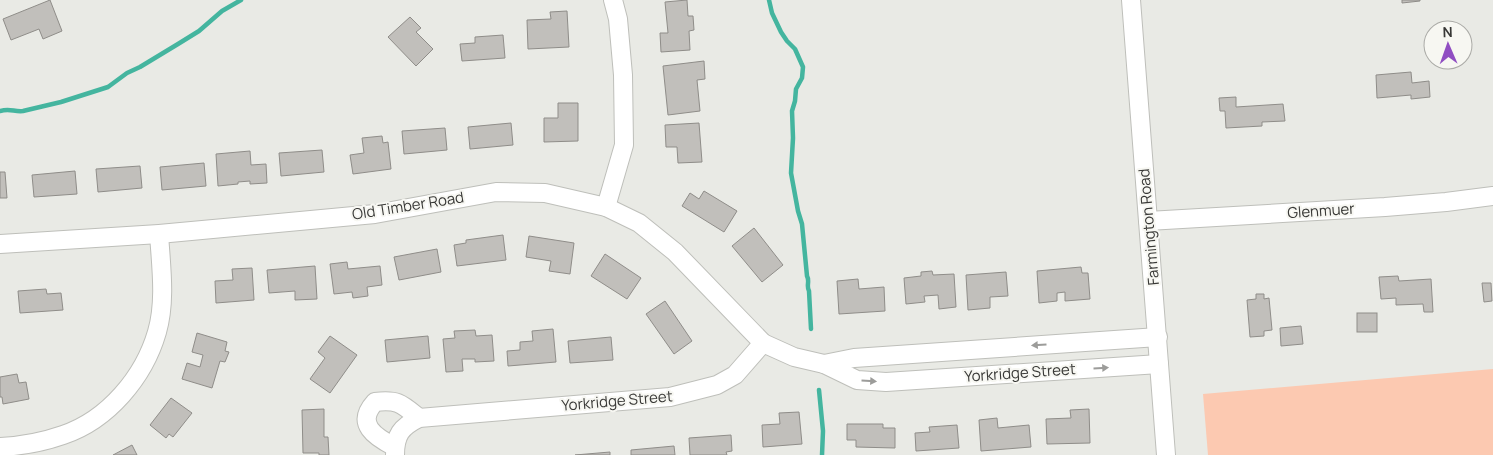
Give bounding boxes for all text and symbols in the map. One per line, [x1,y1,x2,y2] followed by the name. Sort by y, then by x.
[1423,20,1473,70] north arrow
[1442,22,1453,41] text: N
[1133,168,1164,286] street label: Farmington Road
[350,186,465,225] street label: Old Timber Road
[1287,198,1356,223] street label: Glenmuer
[1031,342,1047,350] one-way arrow
[964,358,1076,387] street label: Yorkridge Street
[1093,363,1109,371] one-way arrow
[861,377,877,385] one-way arrow
[561,385,673,416] street label: Yorkridge Street

